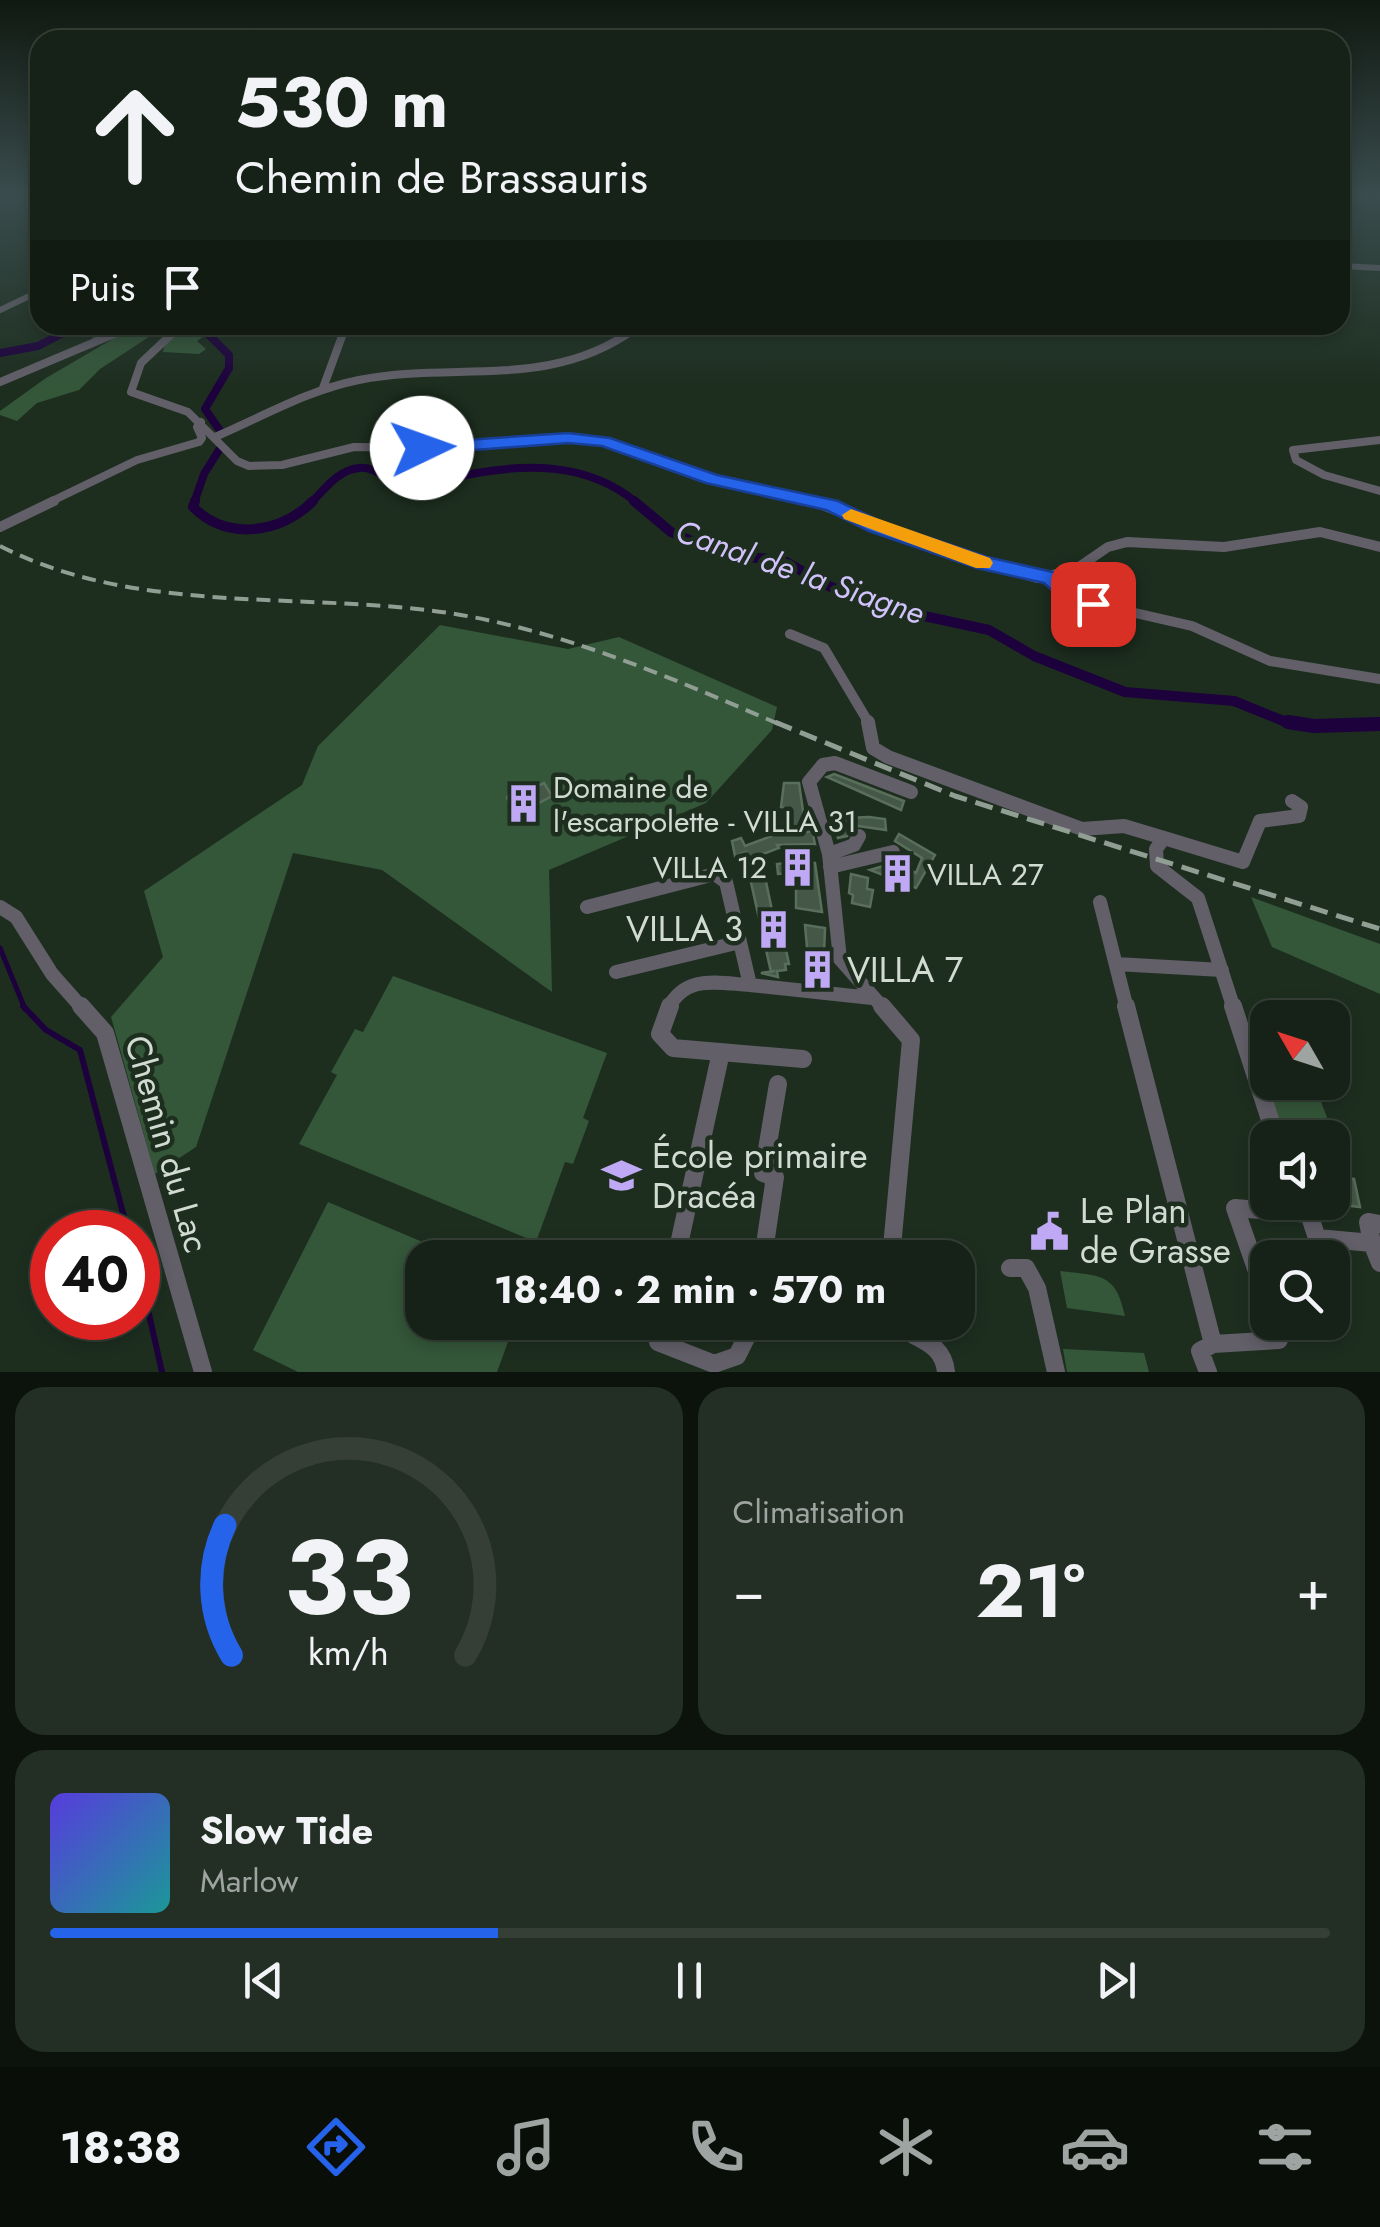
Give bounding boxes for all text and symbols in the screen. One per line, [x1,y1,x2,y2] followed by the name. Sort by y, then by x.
[235,52,448,153] text: 530 m
[70,70,200,200] icon: ahead
[235,145,648,210] text: Chemin de Brassauris
[70,260,135,315] text: Puis
[155,260,210,315] icon: arrive
[370,396,474,500] position arrow
[669,508,931,636] water label: Canal de la Siagne
[1051,562,1136,647] pin
[1066,577,1121,632] icon: arrive
[553,766,857,843] place label: Domaine de l'escarpolette - VILLA 31
[502,783,544,825] building icon: Domaine de l'escarpolette - VILLA 31
[653,846,767,889] place label: VILLA 12
[776,846,818,888] building icon: VILLA 12
[876,853,918,895] building icon: VILLA 27
[927,853,1044,896] place label: VILLA 27
[626,904,743,954] place label: VILLA 3
[752,908,794,950] building icon: VILLA 3
[847,945,964,995] place label: VILLA 7
[796,949,838,991] building icon: VILLA 7
[1250,1000,1350,1100] north arrow
[1250,1000,1350,1340] map controls
[112,1030,222,1258] street label: Chemin du Lac
[1250,1120,1350,1220] button: sound
[652,1131,867,1221] place label: École primaire Dracéa
[601,1155,643,1197] school or university icon: École primaire Dracéa
[1080,1186,1231,1276] place label: Le Plan de Grasse
[30,1210,160,1340] speed limit sign: 40
[1029,1210,1071,1252] public building icon: Le Plan de Grasse
[1250,1240,1350,1340] button: search
[494,1262,886,1317] text: 18:40 · 2 min · 570 m
[733,1489,905,1535] text: Climatisation
[284,1502,413,1652] text: 33
[976,1537,1085,1645] text: 21°
[733,1551,765,1631] text: −
[1296,1551,1330,1631] text: +
[308,1627,389,1678] text: km/h
[200,1803,373,1858] text: Slow Tide
[200,1858,298,1904] text: Marlow
[236,1953,291,2008] icon: previous
[662,1953,717,2008] icon: pause
[1089,1953,1144,2008] icon: next
[301,2112,371,2182] icon: directions
[491,2112,561,2182] icon: music
[681,2112,751,2182] icon: phone
[871,2112,941,2182] icon: climate
[1060,2112,1130,2182] icon: car
[1250,2112,1320,2182] icon: filters
[60,2115,182,2180] text: 18:38

